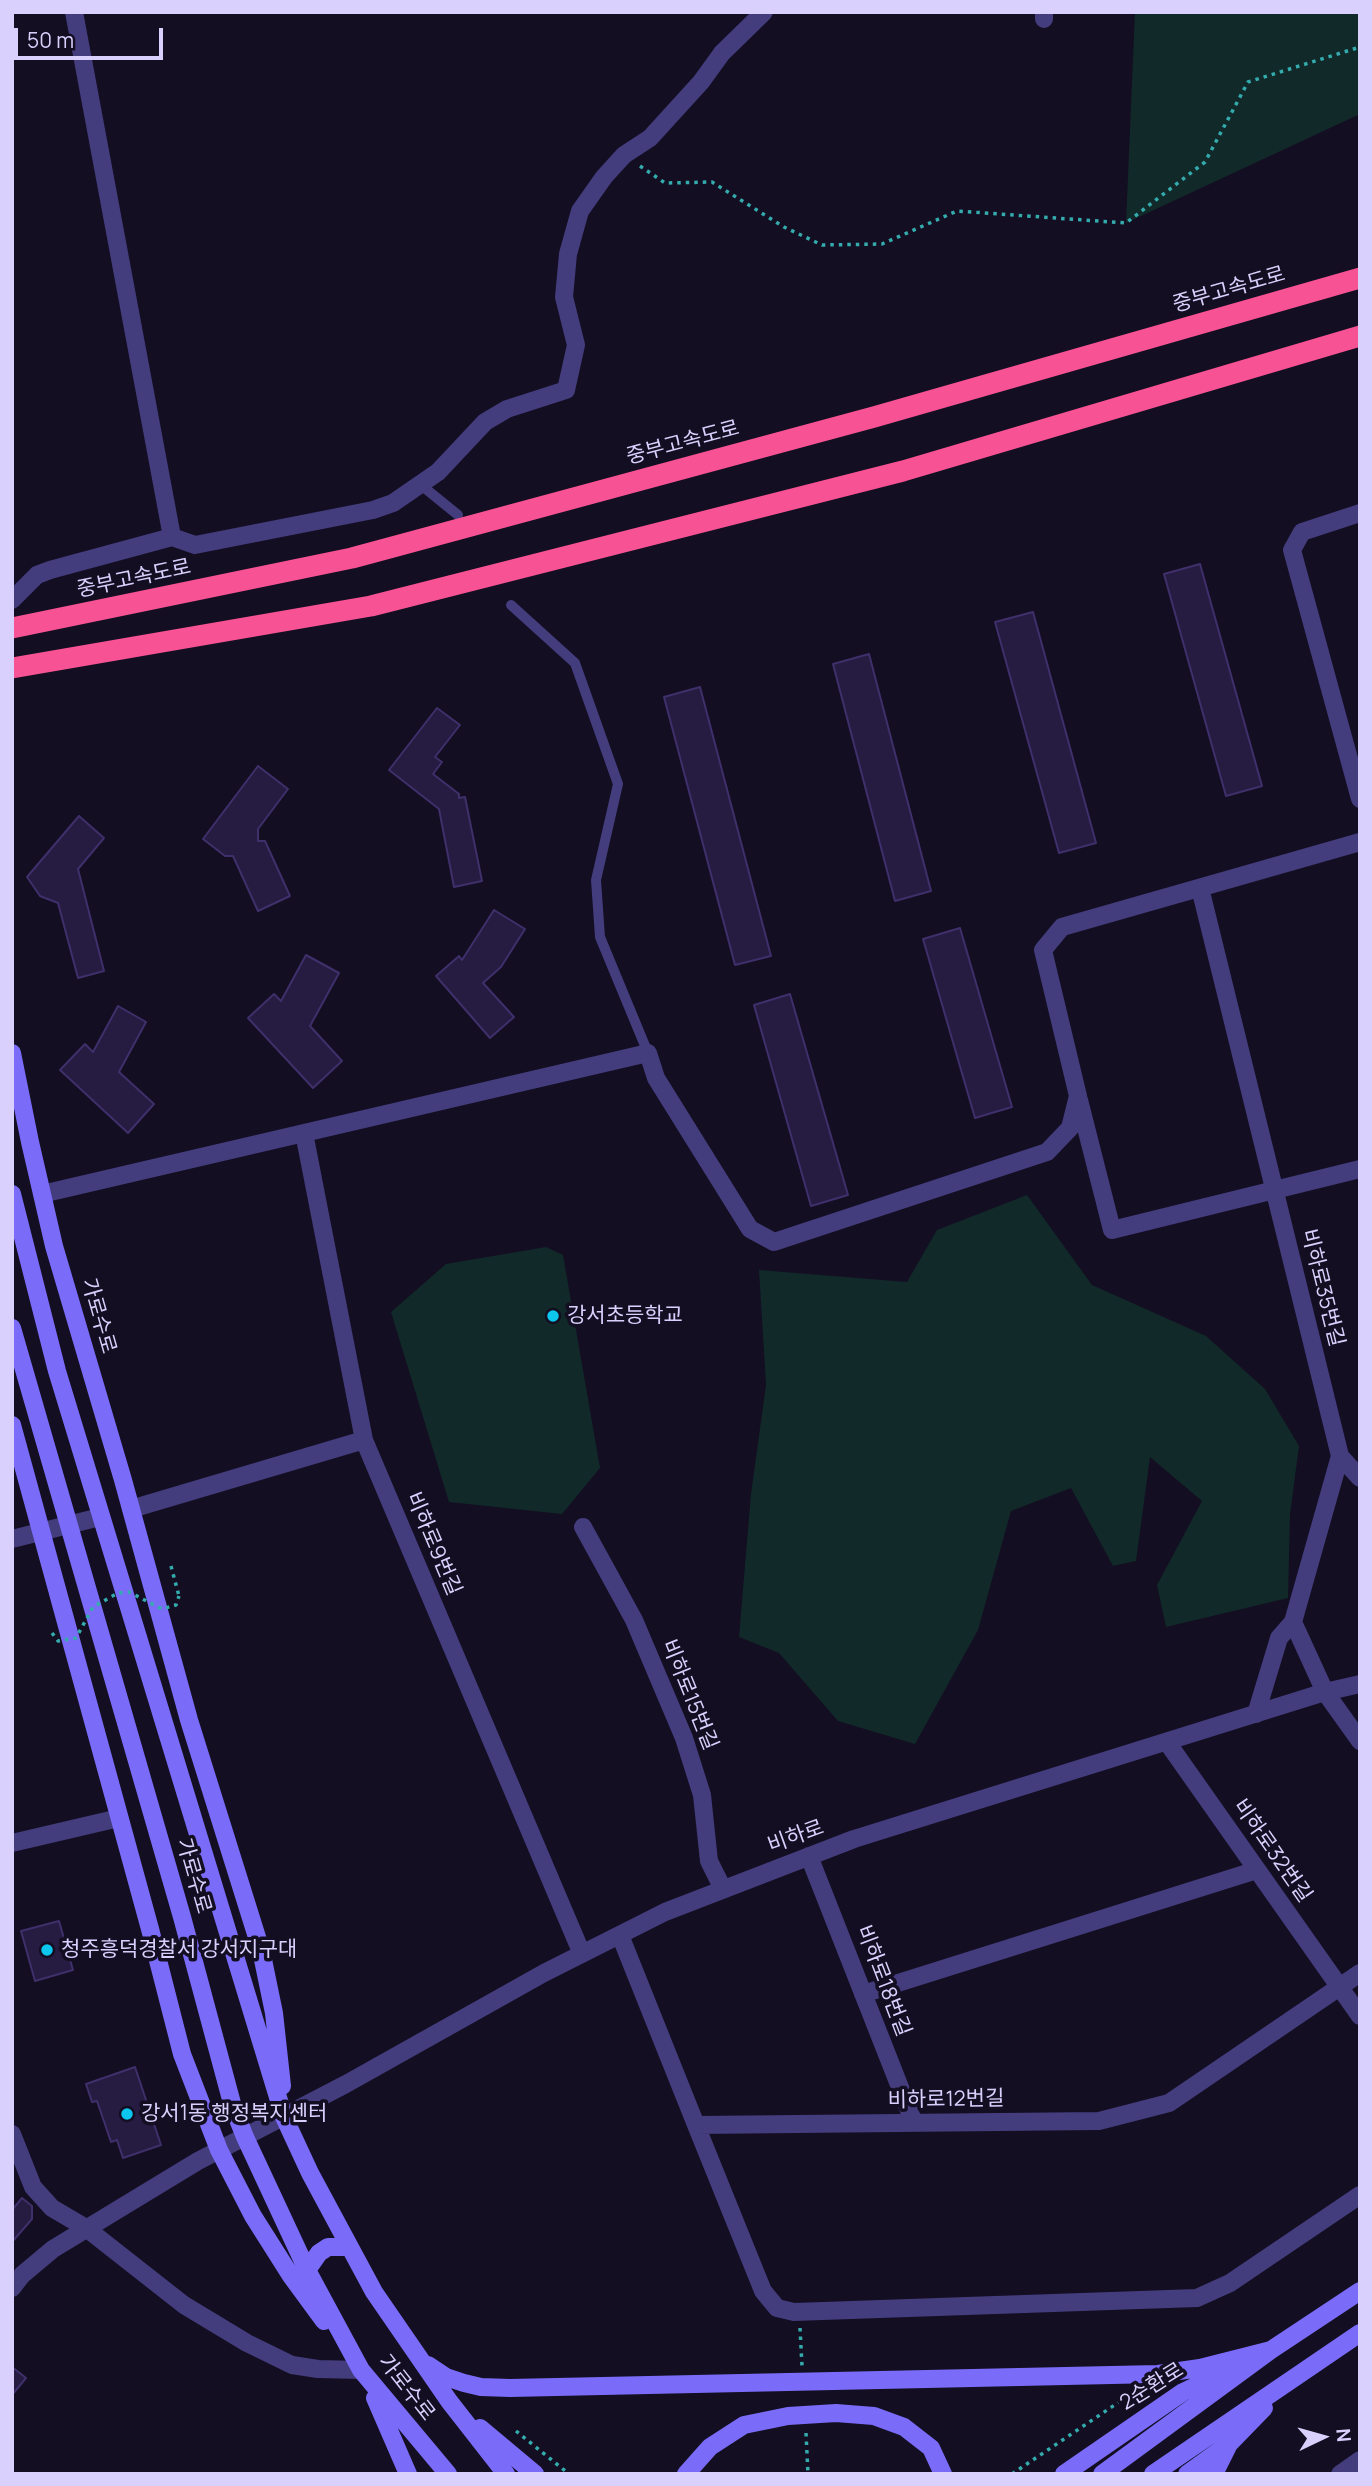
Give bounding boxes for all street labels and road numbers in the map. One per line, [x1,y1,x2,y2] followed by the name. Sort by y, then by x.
[1170,262,1288,318] street label: 중부고속도로
[624,416,742,470] street label: 중부고속도로
[75,555,193,603] street label: 중부고속도로
[1295,1227,1349,1349] street label: 비하로35번길
[75,1275,121,1357] street label: 가로수로
[400,1489,466,1599] street label: 비하로9번길
[655,1636,723,1754] street label: 비하로15번길
[1227,1795,1317,1907] street label: 비하로32번길
[764,1815,828,1859] street label: 비하로
[170,1835,216,1917] street label: 가로수로
[850,1922,916,2040] street label: 비하로18번길
[887,2086,1005,2114] street label: 비하로12번길
[372,2350,440,2426] street label: 가로수로
[1116,2358,1188,2416] street label: 2순환로

